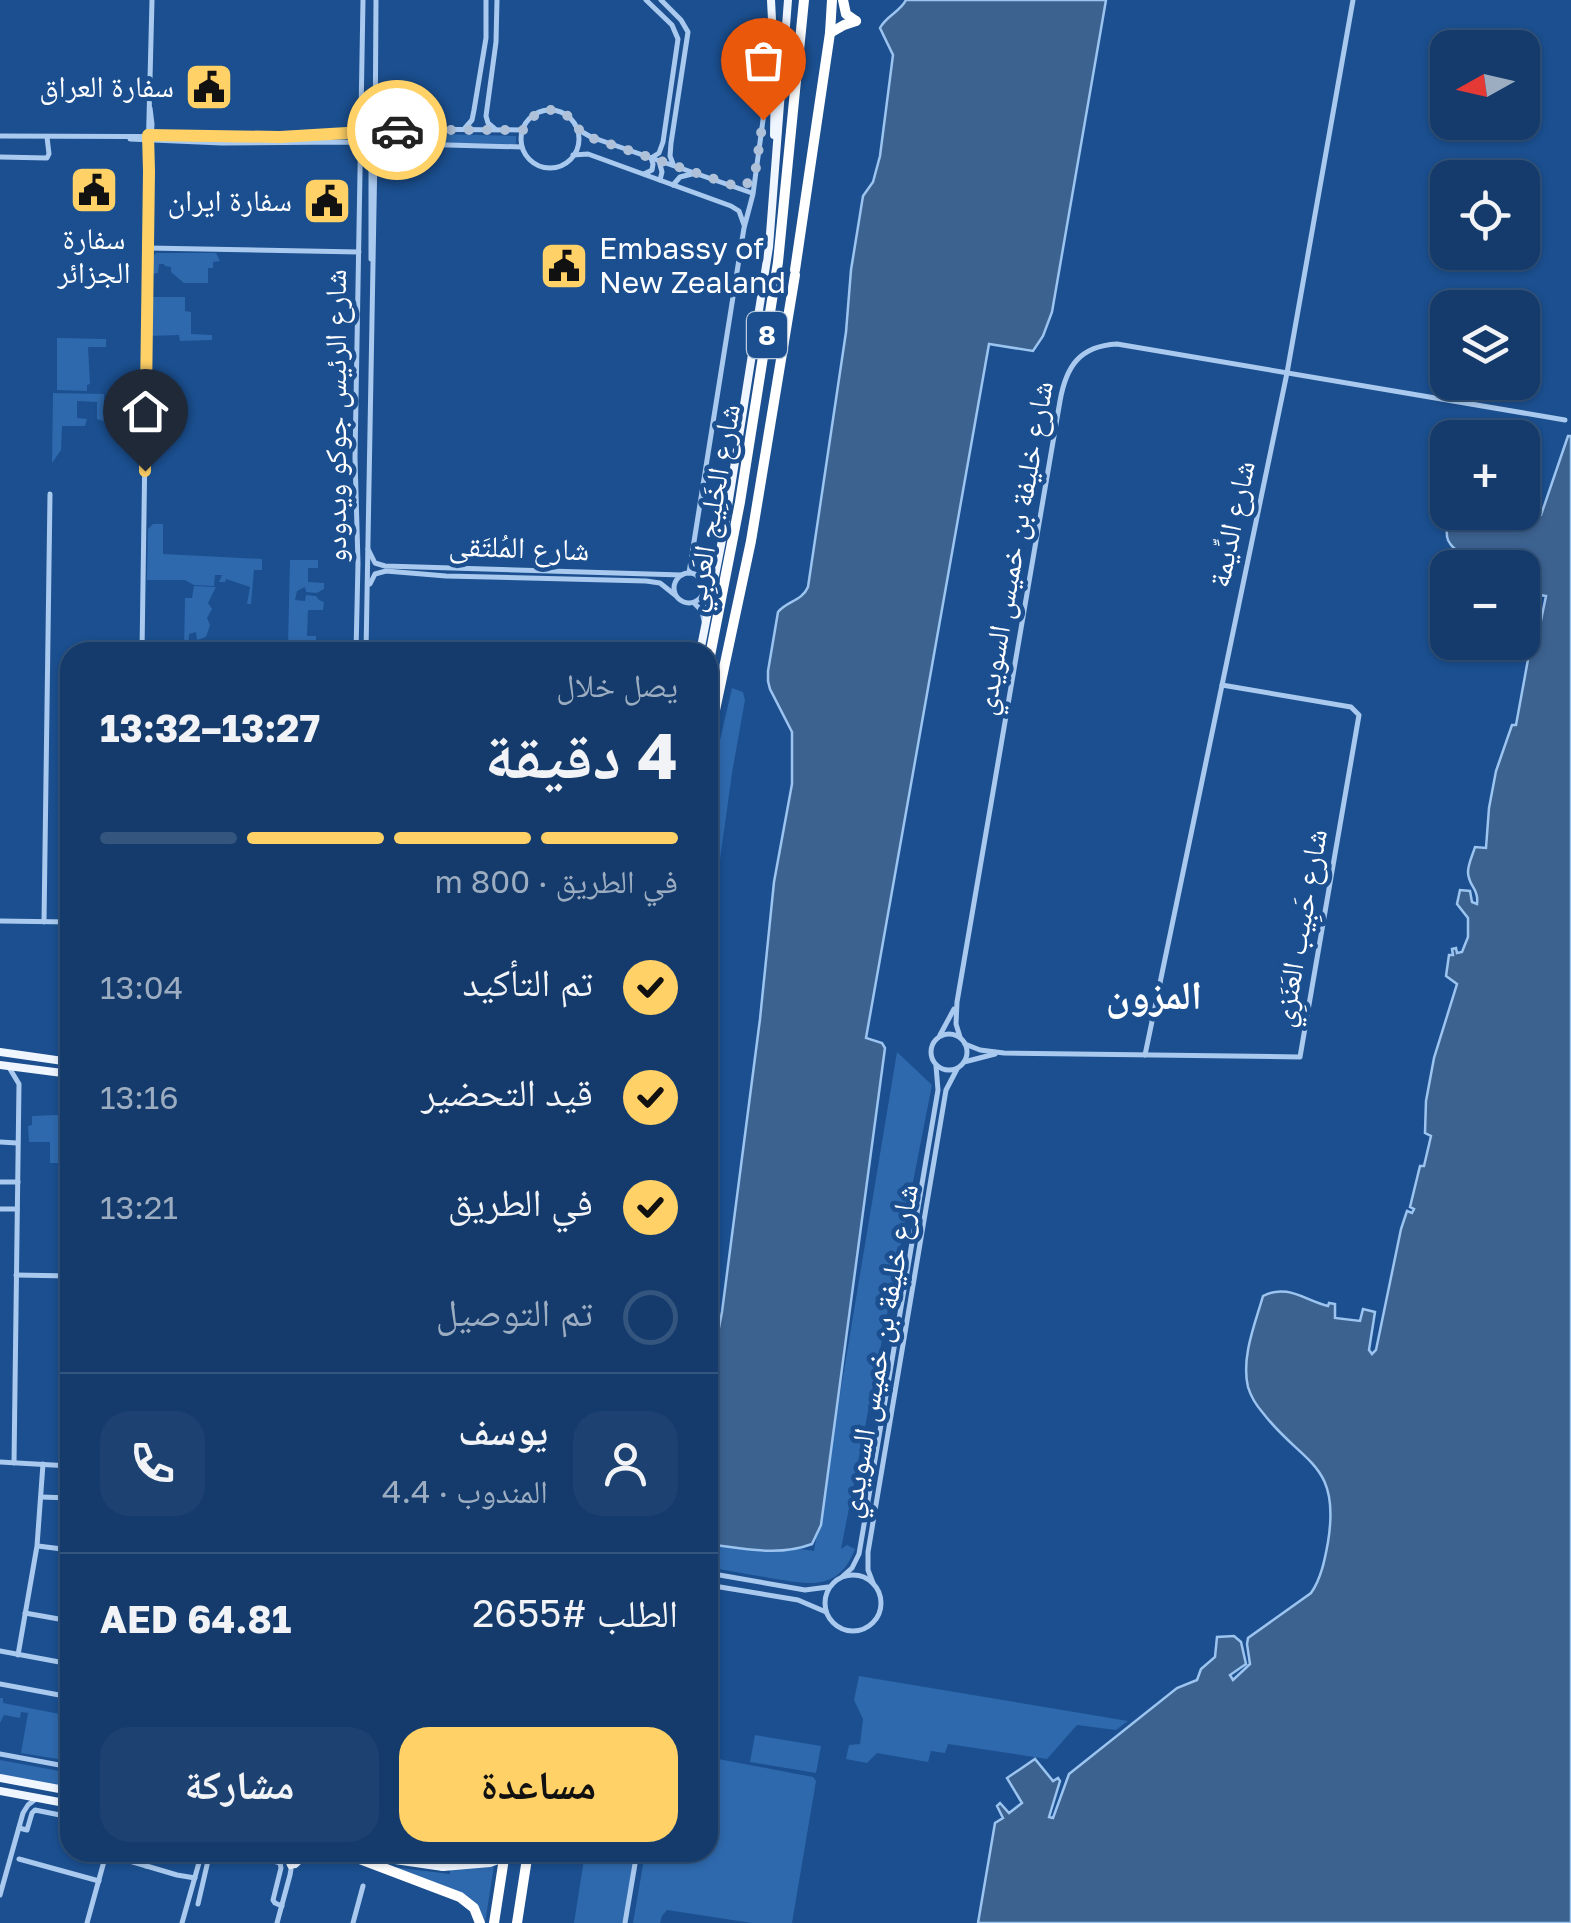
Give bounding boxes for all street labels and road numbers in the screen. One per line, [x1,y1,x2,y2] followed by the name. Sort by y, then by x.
[317,269,355,563] street label: شارع الرئيس جوكو ويدودو
[747,312,787,358] road number: 8
[966,378,1067,719] street label: شارع خليفة بن خميس السويدي
[675,401,754,616] street label: شارع الخَلِيج العَربِي
[1200,457,1264,591] street label: شارع الدِّيمة
[448,527,590,569] street label: شارع المُلتَقى
[1264,826,1341,1031] street label: شارع حَبِيب العَنَزِي
[831,1181,932,1522] street label: شارع خليفة بن خميس السويدي

